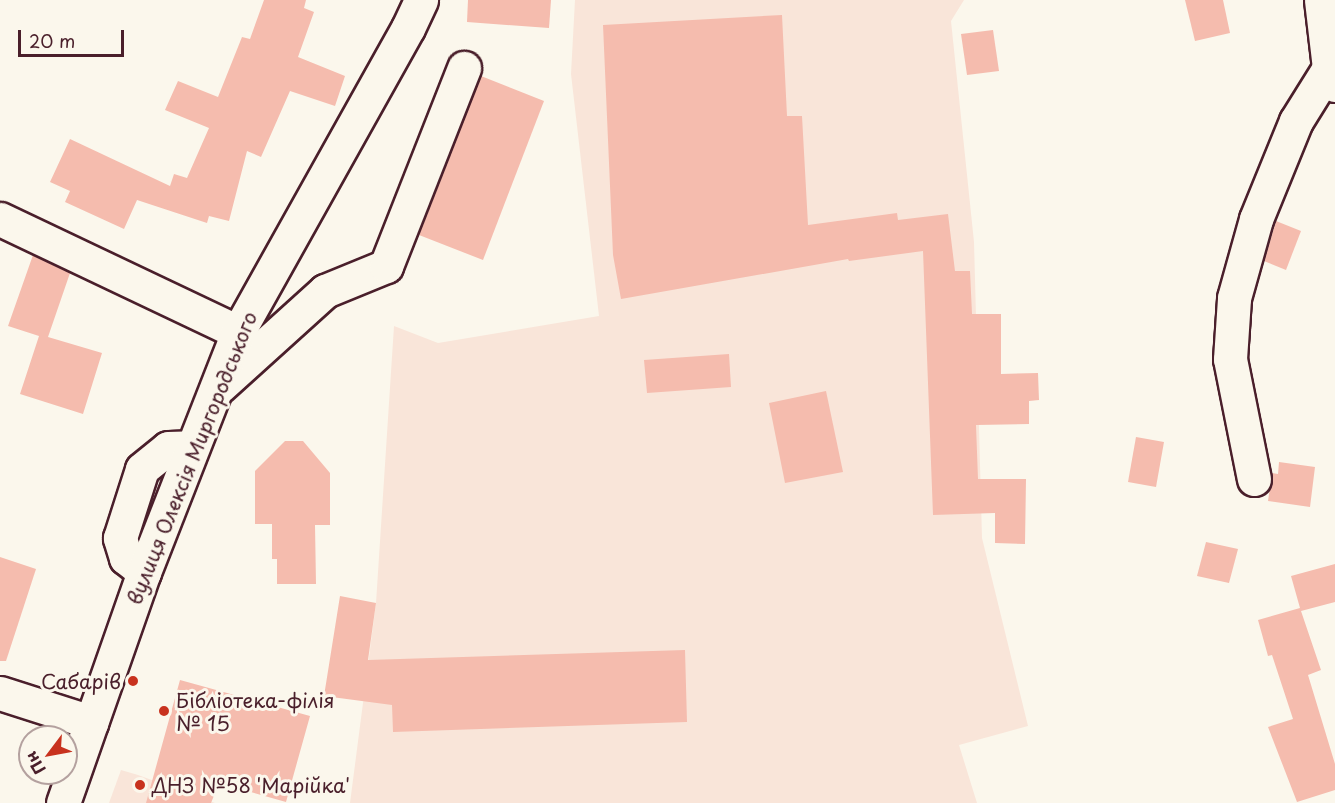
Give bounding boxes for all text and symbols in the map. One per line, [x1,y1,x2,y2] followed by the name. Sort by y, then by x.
[21,18,128,56] scale bar
[29,27,75,54] text: 20 m
[122,307,262,609] street label: вулиця Олексія Миргородського
[41,669,121,693] place label: Сабарів
[126,674,140,688] marker: Сабарів
[176,688,335,735] place label: Бібліотека-філія № 15
[157,704,171,718] marker: Бібліотека-філія № 15
[18,725,78,785] north arrow
[18,747,51,780] text: Пн
[152,773,351,797] place label: ДНЗ №58 'Марійка'
[133,778,147,792] marker: ДНЗ №58 'Марійка'

